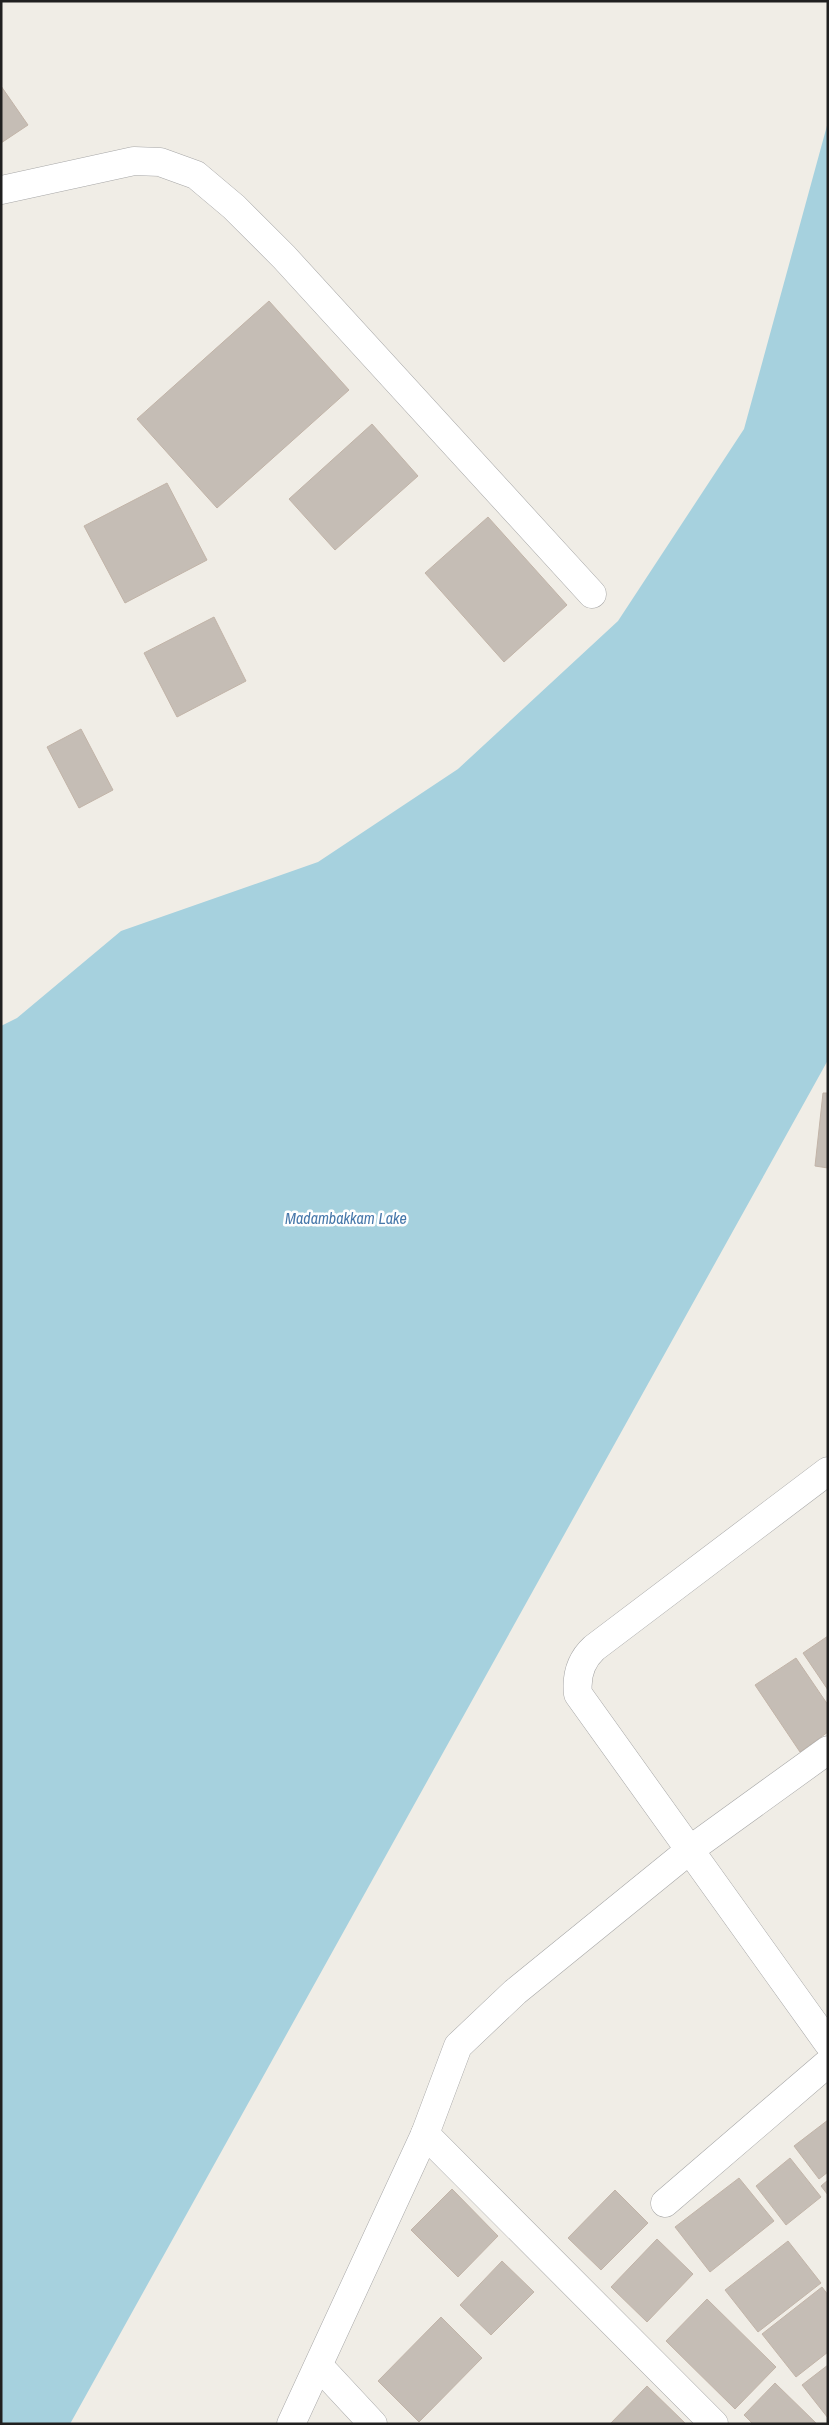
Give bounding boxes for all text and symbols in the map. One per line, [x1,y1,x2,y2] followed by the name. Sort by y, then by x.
[285,1207,407,1229] water label: Madambakkam Lake

